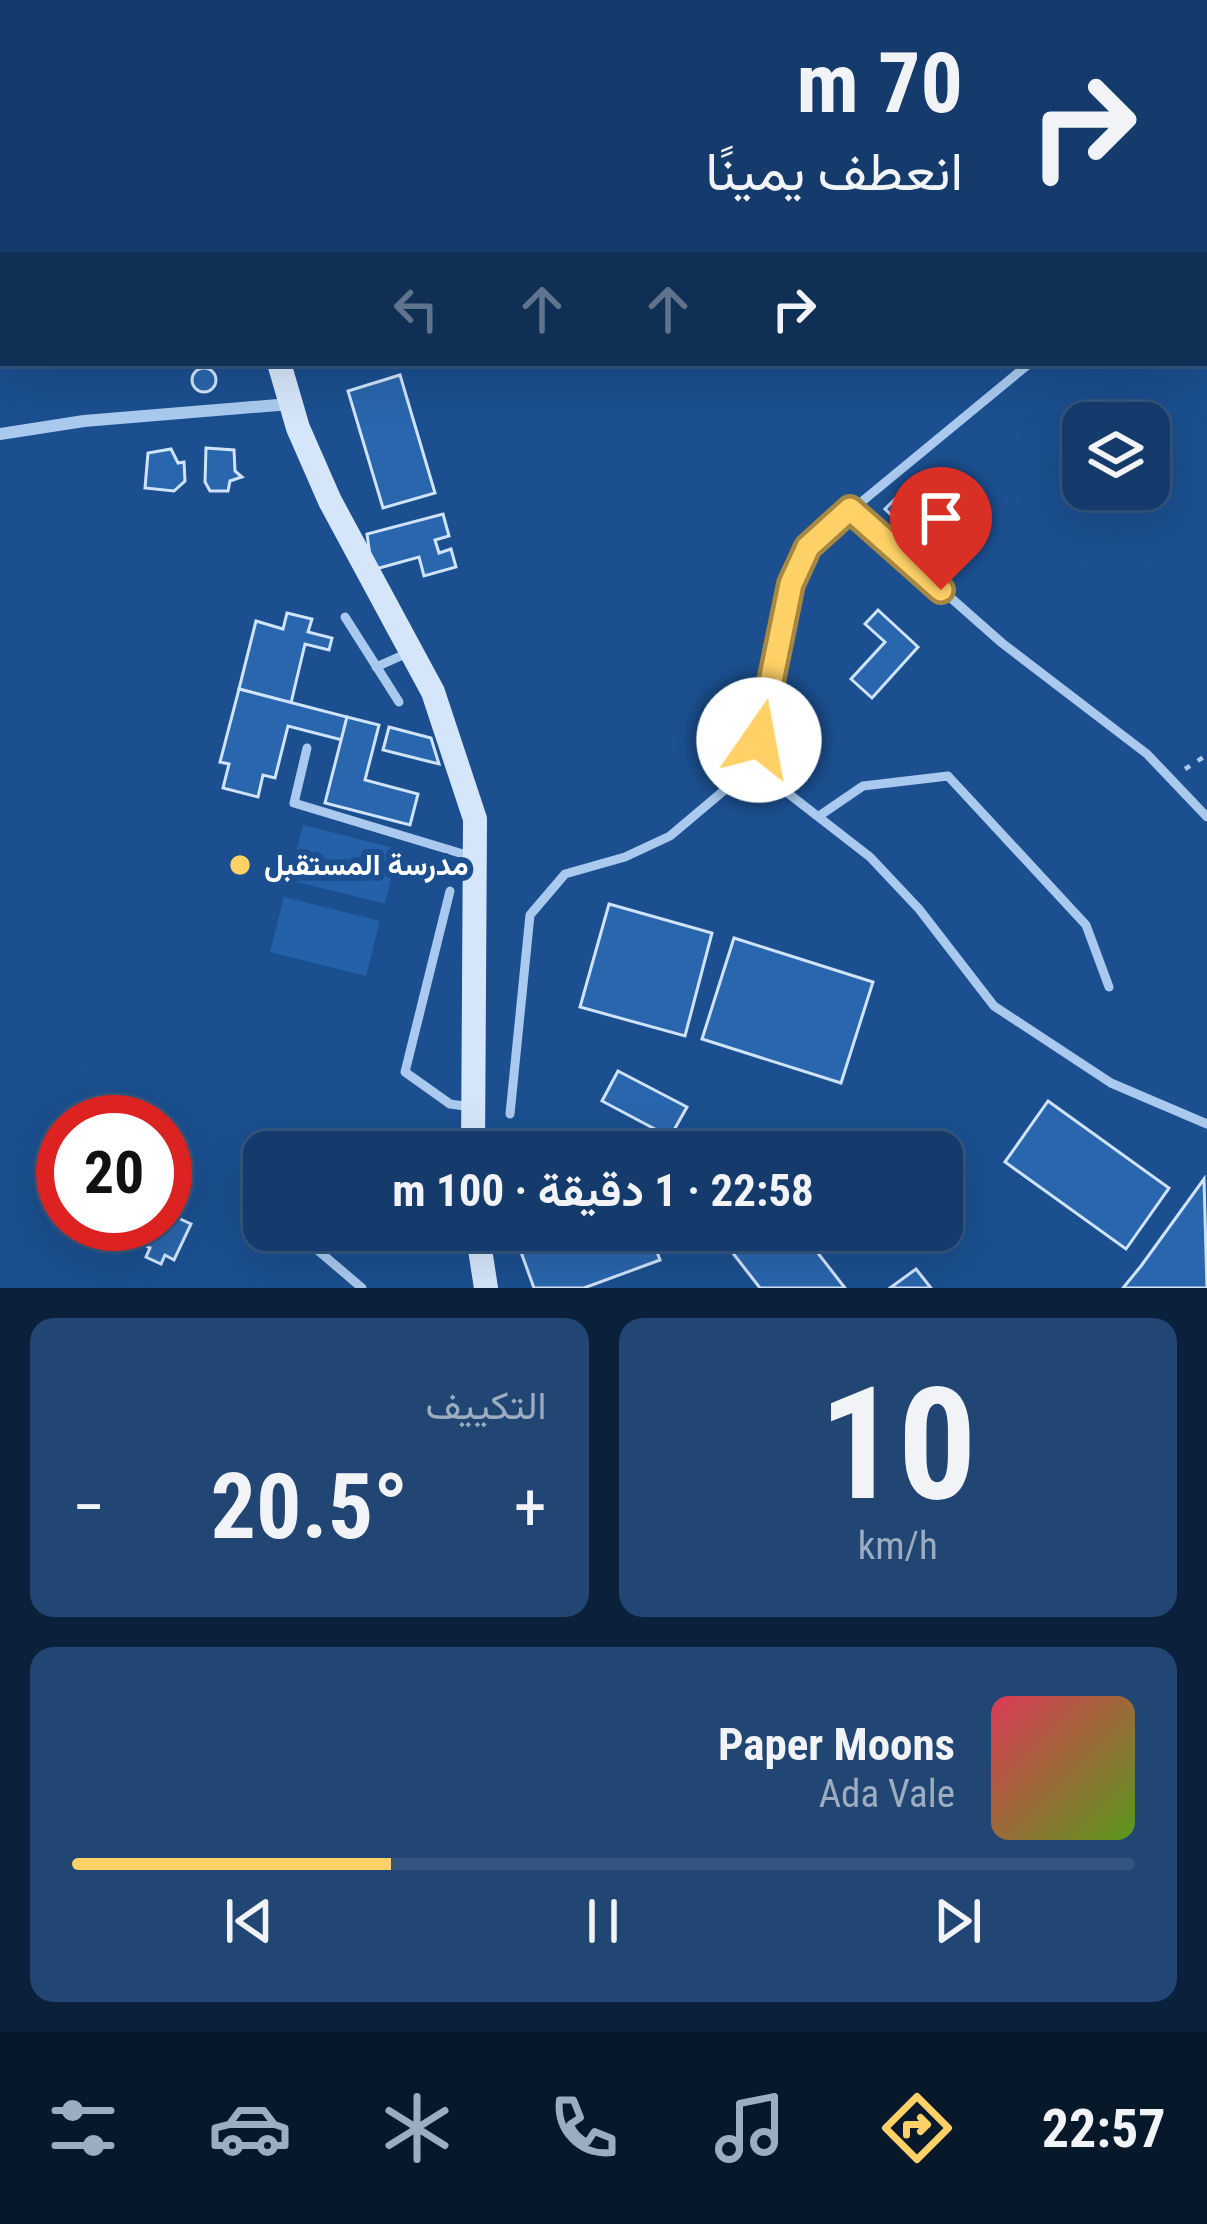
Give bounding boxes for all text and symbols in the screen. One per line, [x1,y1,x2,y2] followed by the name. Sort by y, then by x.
[796,34,963,133] text: 70 m
[1005,48,1161,204] icon: right
[705,140,963,203] text: انعطف يمينًا
[383,276,449,342] icon: left
[509,276,575,342] icon: ahead
[635,276,701,342] icon: ahead
[761,276,827,342] icon: right
[1062,402,1170,510] map controls
[1062,402,1170,510] button: layers
[890,467,992,590] pin
[908,485,974,551] icon: arrive
[696,677,822,803] position arrow
[264,847,468,883] place label: مدرسة المستقبل
[227,852,253,878] marker: مدرسة المستقبل
[36,1095,192,1251] speed limit sign: 20
[392,1164,814,1217] text: 22:58 · 1 دقيقة · 100 m
[819,1353,977,1536] text: 10
[426,1383,547,1429] text: التكييف
[211,1455,408,1560] text: 20.5°
[72,1469,105,1546] text: −
[514,1469,546,1546] text: +
[858,1523,938,1569] text: km/h
[718,1718,955,1771] text: Paper Moons
[819,1771,955,1817] text: Ada Vale
[216,1888,282,1954] icon: previous
[570,1888,636,1954] icon: pause
[925,1888,991,1954] icon: next
[41,2086,125,2170] icon: filters
[208,2086,292,2170] icon: car
[375,2086,459,2170] icon: climate
[542,2086,626,2170] icon: phone
[708,2086,792,2170] icon: music
[875,2086,959,2170] icon: directions
[1042,2097,1166,2160] text: 22:57

